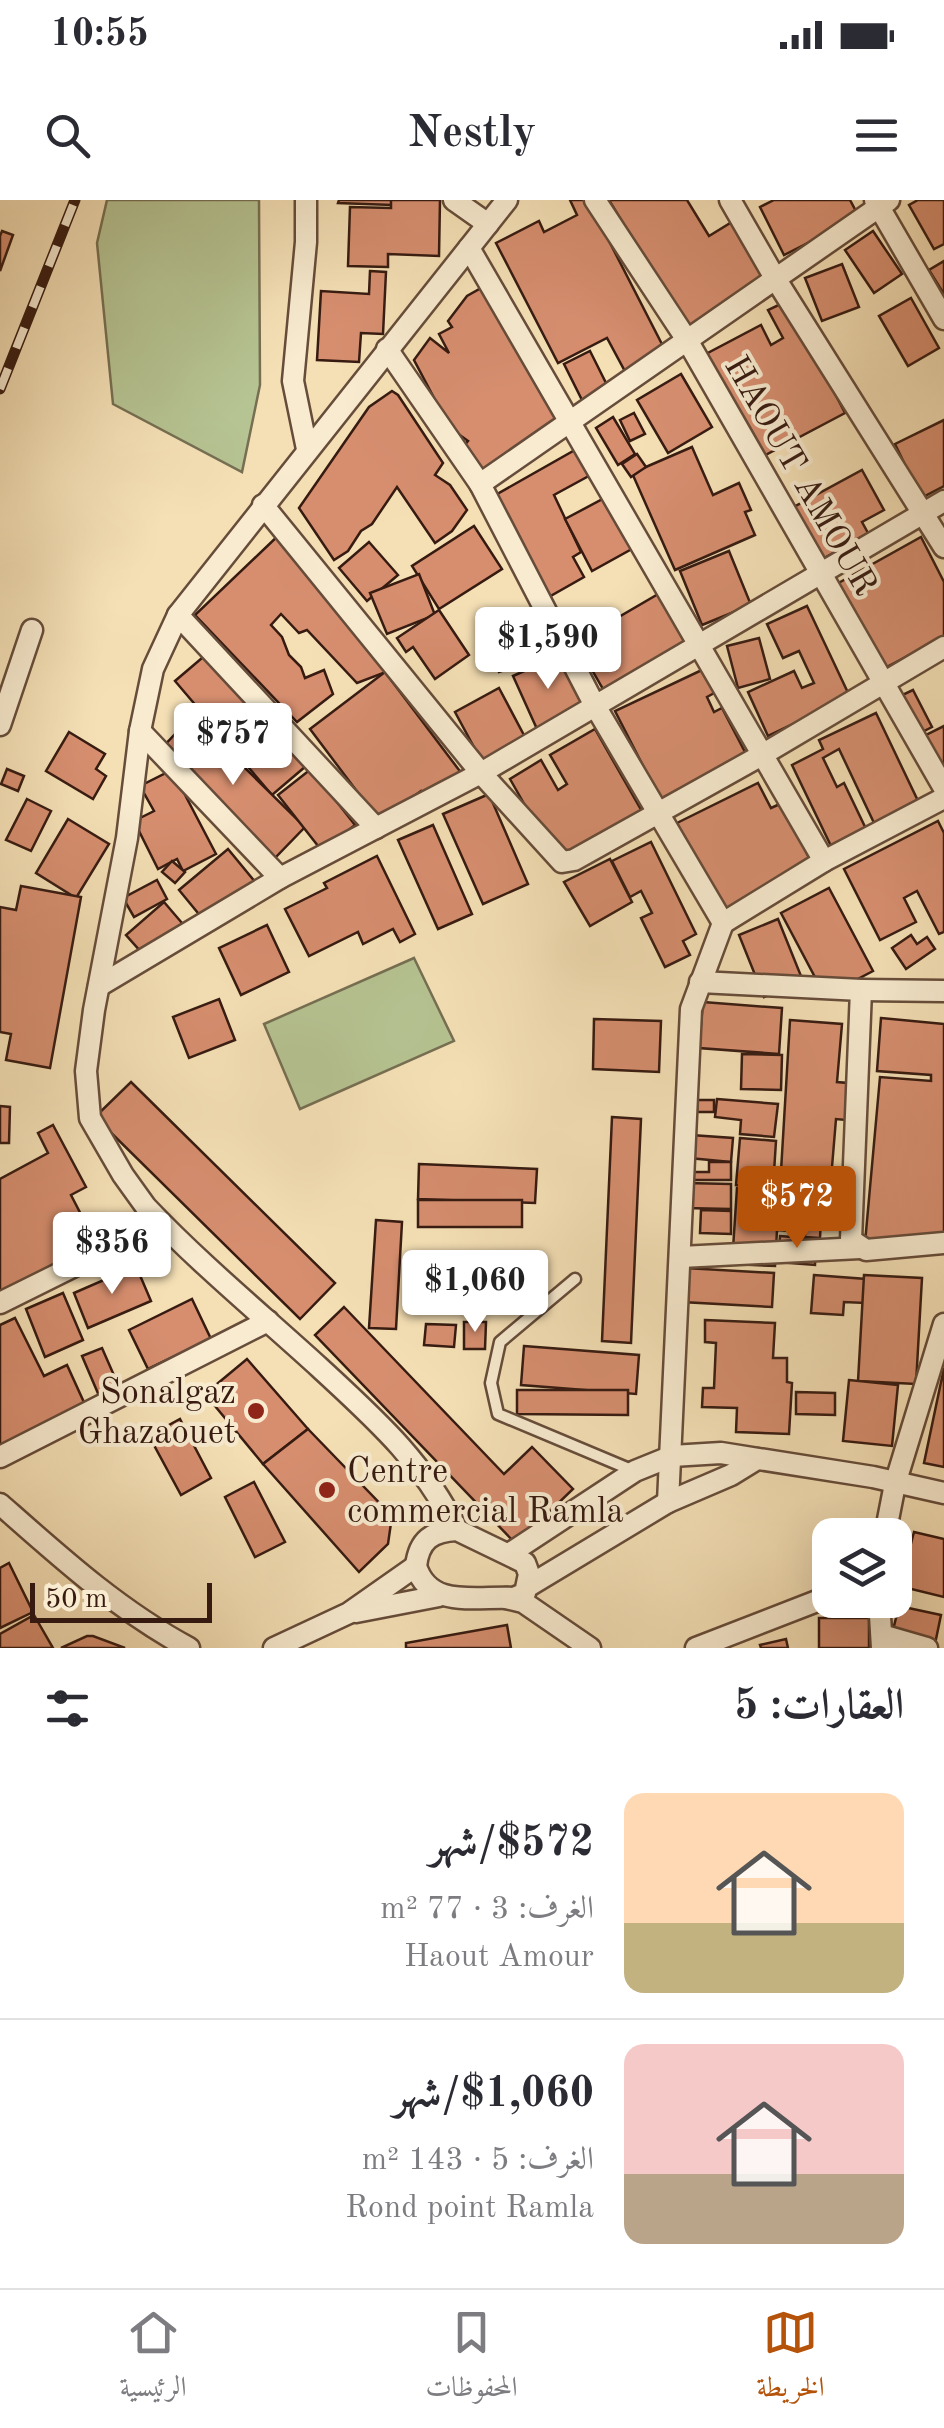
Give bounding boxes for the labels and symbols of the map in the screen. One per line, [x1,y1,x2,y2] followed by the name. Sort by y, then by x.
[717,350,883,602] street label: HAOUT AMOUR
[467,607,629,692] pin: $1,590
[174,703,292,788] pin: $757
[738,1166,856,1251] pin: $572
[53,1212,171,1297] pin: $356
[394,1250,556,1335] pin: $1,060
[77,1376,236,1451] place label: Sonalgaz Ghazaouet
[245,1400,267,1422] marker: Sonalgaz Ghazaouet
[347,1455,624,1530] place label: Centre commercial Ramla
[316,1479,338,1501] marker: Centre commercial Ramla
[30,1578,212,1622] scale bar

